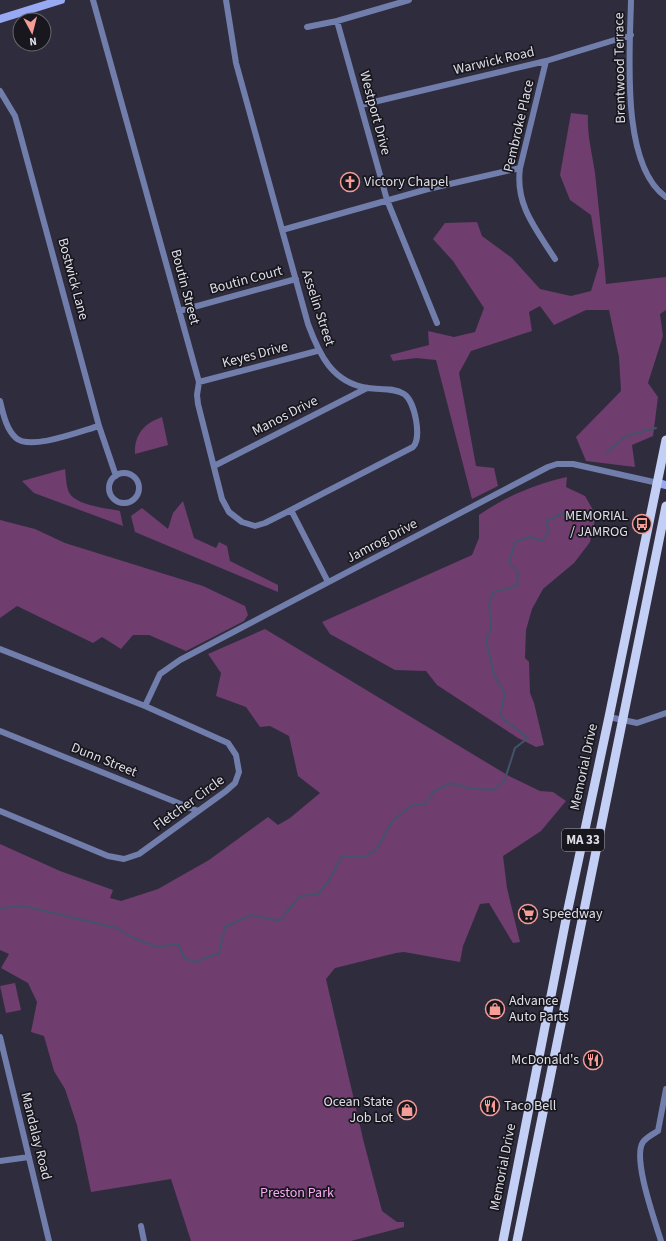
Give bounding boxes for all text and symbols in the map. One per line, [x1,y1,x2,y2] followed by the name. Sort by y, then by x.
[12,12,52,52] north arrow
[609,12,631,124] street label: Brentwood Terrace
[29,34,38,49] text: N
[451,42,537,80] street label: Warwick Road
[354,69,396,157] street label: Westport Drive
[499,78,539,174] street label: Pembroke Place
[339,171,361,193] church icon: Victory Chapel
[364,172,449,192] place label: Victory Chapel
[52,236,94,322] street label: Bostwick Lane
[165,247,205,327] street label: Boutin Street
[207,261,285,299] street label: Boutin Court
[296,267,340,349] street label: Asselin Street
[220,337,290,373] street label: Keyes Drive
[249,391,321,441] street label: Manos Drive
[565,506,628,542] place label: MEMORIAL / JAMROG
[631,513,653,535] bus stop icon: MEMORIAL / JAMROG
[343,514,421,568] street label: Jamrog Drive
[565,722,603,812] street label: Memorial Drive
[68,738,140,782] street label: Dunn Street
[149,770,229,836] street label: Fletcher Circle
[562,829,604,851] road number: MA 33
[517,903,539,925] supermarket icon: Speedway
[542,904,603,924] place label: Speedway
[509,991,569,1027] place label: Advance Auto Parts
[484,998,506,1020] shop icon: Advance Auto Parts
[582,1049,604,1071] restaurant icon: McDonald's
[511,1050,579,1070] place label: McDonald's
[15,1090,57,1182] street label: Mandalay Road
[323,1092,393,1128] place label: Ocean State Job Lot
[479,1095,501,1117] restaurant icon: Taco Bell
[504,1096,557,1116] place label: Taco Bell
[396,1099,418,1121] shop icon: Ocean State Job Lot
[485,1122,521,1212] street label: Memorial Drive
[260,1183,334,1203] park label: Preston Park

